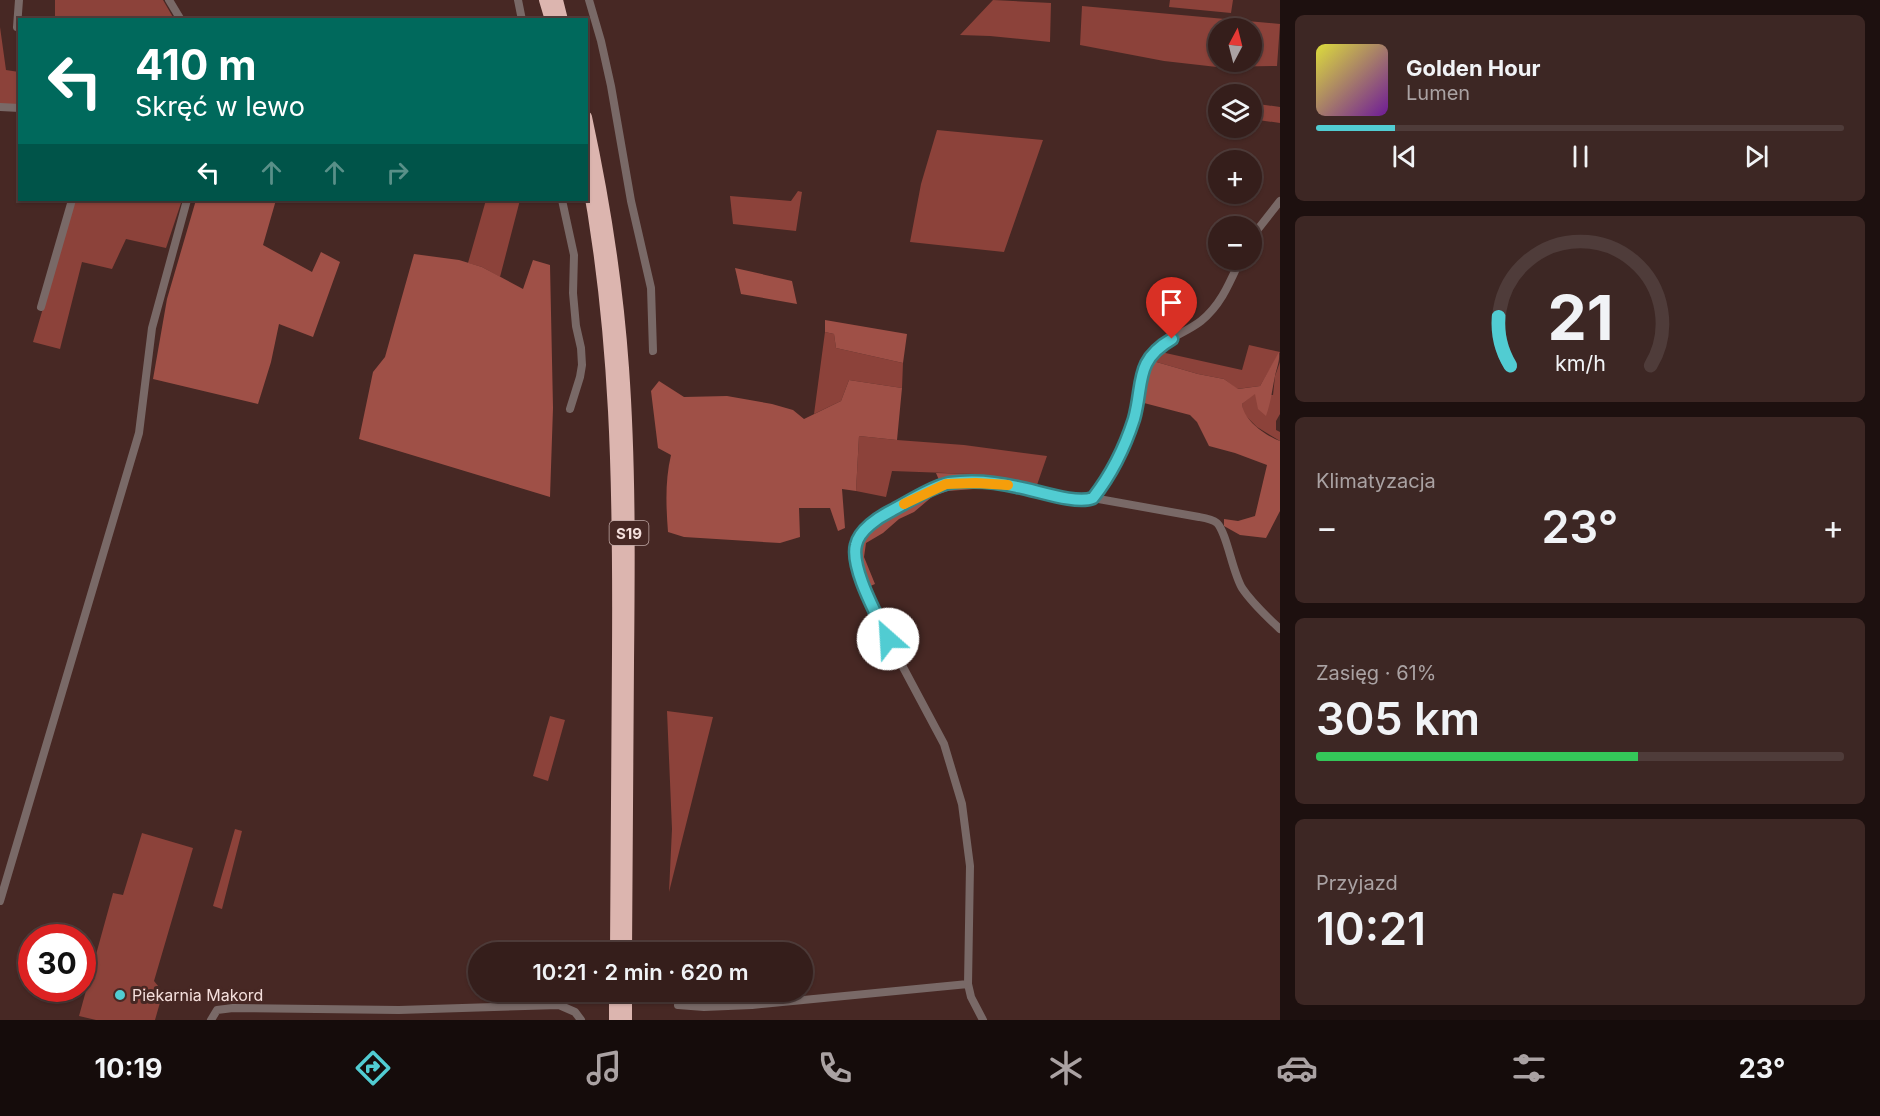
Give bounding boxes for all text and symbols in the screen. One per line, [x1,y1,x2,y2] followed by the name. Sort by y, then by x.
[1208,18,1262,72] north arrow
[1208,18,1262,270] map controls
[135,39,257,90] text: 410 m
[36,42,114,120] icon: left
[1406,55,1540,81] text: Golden Hour
[1406,81,1470,105] text: Lumen
[1208,84,1262,138] button: layers
[135,90,305,123] text: Skręć w lewo
[1388,140,1421,173] icon: previous
[1564,140,1597,173] icon: pause
[1740,140,1773,173] icon: next
[1208,150,1262,204] button: +
[192,156,225,189] icon: left
[255,156,288,189] icon: ahead
[318,156,351,189] icon: ahead
[381,156,414,189] icon: right
[1208,216,1262,270] button: −
[1146,277,1197,339] pin
[1547,280,1613,355] text: 21
[1155,286,1188,319] icon: arrive
[1555,350,1605,376] text: km/h
[1316,469,1436,493] text: Klimatyzacja
[1542,499,1618,554] text: 23°
[1316,507,1338,547] text: −
[1822,507,1844,547] text: +
[610,521,648,545] road number: S19
[856,607,920,671] position arrow
[1316,661,1436,685] text: Zasięg · 61%
[1316,691,1480,746] text: 305 km
[1316,871,1398,895] text: Przyjazd
[1316,901,1426,956] text: 10:21
[18,924,96,1002] speed limit sign: 30
[533,959,748,985] text: 10:21 · 2 min · 620 m
[132,985,263,1005] place label: Piekarnia Makord
[113,988,127,1002] marker: Piekarnia Makord
[352,1047,394,1089] icon: directions
[583,1047,625,1089] icon: music
[814,1047,856,1089] icon: phone
[1045,1047,1087,1089] icon: climate
[1276,1047,1318,1089] icon: car
[1508,1047,1550,1089] icon: filters
[95,1052,163,1085] text: 10:19
[1739,1052,1785,1085] text: 23°

